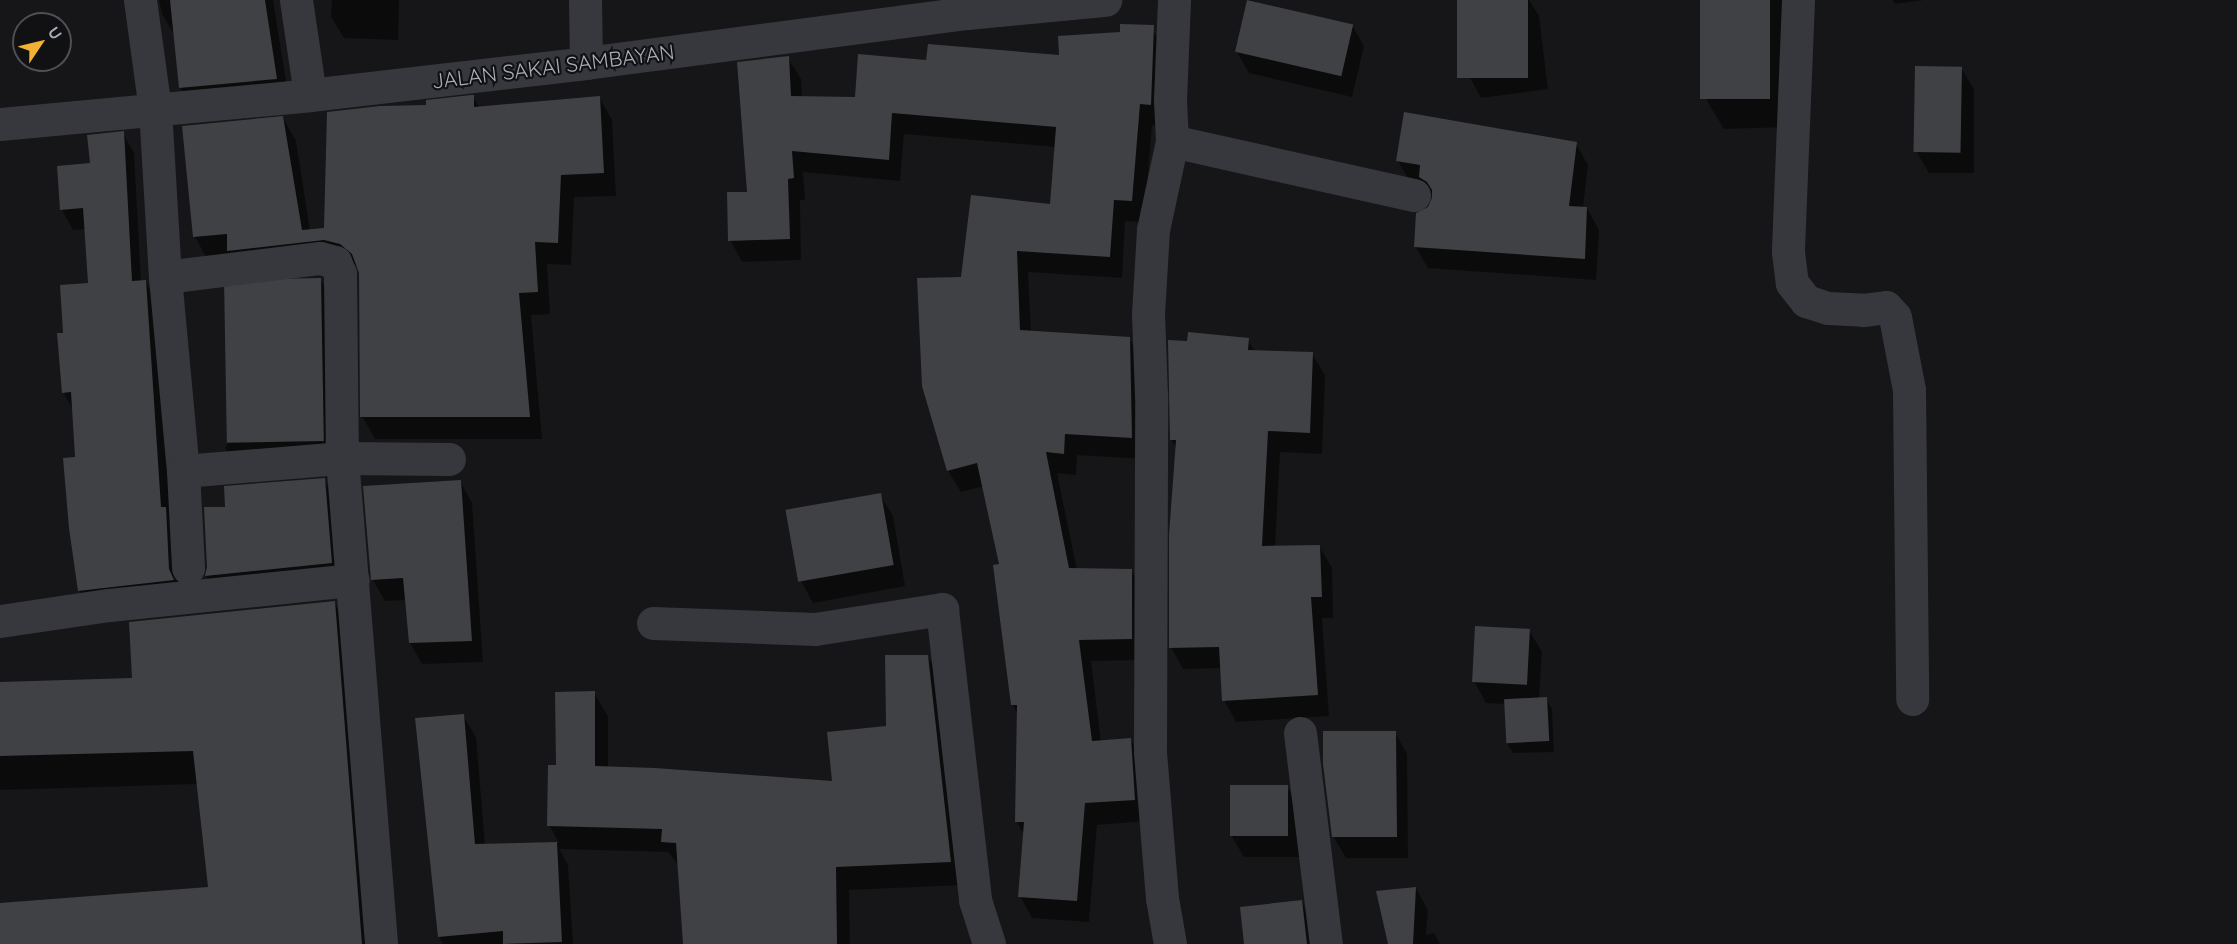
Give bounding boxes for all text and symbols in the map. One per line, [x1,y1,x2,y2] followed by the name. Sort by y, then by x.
[12,12,72,72] north arrow
[44,22,67,43] text: U
[430,39,676,93] street label: JALAN SAKAI SAMBAYAN

